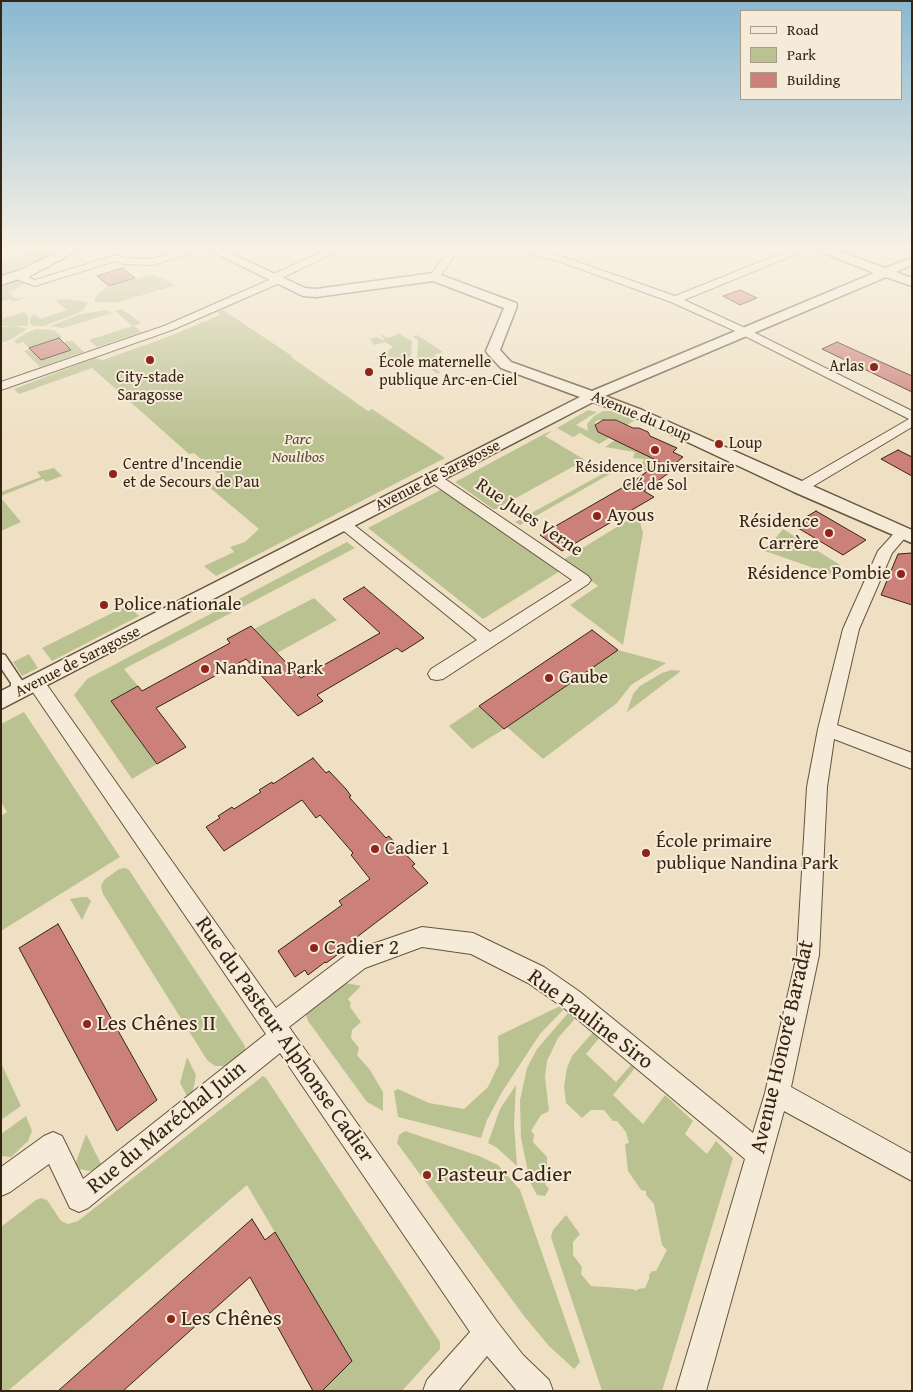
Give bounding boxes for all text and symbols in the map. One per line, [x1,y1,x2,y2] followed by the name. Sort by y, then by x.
[740,10,903,100] legend
[787,19,818,40] text: Road
[787,44,816,65] text: Park
[787,69,840,90] text: Building
[379,353,517,391] place label: École maternelle publique Arc-en-Ciel
[144,354,156,366] marker: City-stade Saragosse
[829,357,864,377] place label: Arlas
[868,361,880,373] marker: Arlas
[363,366,375,378] marker: École maternelle publique Arc-en-Ciel
[116,368,184,406] place label: City-stade Saragosse
[588,387,694,447] street label: Avenue du Loup
[271,430,325,468] park label: Parc Noulibos
[729,434,762,454] place label: Loup
[372,436,504,516] street label: Avenue de Saragosse
[713,438,725,450] marker: Loup
[649,444,661,456] marker: Résidence Universitaire Clé de Sol
[123,455,259,493] place label: Centre d'Incendie et de Secours de Pau
[576,458,734,496] place label: Résidence Universitaire Clé de Sol
[107,468,119,480] marker: Centre d'Incendie et de Secours de Pau
[471,474,587,562] street label: Rue Jules Verne
[607,505,654,527] place label: Ayous
[591,510,603,522] marker: Ayous
[739,511,819,555] place label: Résidence Carrère
[823,527,835,539] marker: Résidence Carrère
[748,563,891,585] place label: Résidence Pombie
[895,568,907,580] marker: Résidence Pombie
[114,594,241,616] place label: Police nationale
[98,599,110,611] marker: Police nationale
[12,622,144,702] street label: Avenue de Saragosse
[215,658,323,680] place label: Nandina Park
[199,663,211,675] marker: Nandina Park
[559,667,608,689] place label: Gaube
[543,672,555,684] marker: Gaube
[656,831,838,875] place label: École primaire publique Nandina Park
[385,838,450,860] place label: Cadier 1
[369,843,381,855] marker: Cadier 1
[640,847,652,859] marker: École primaire publique Nandina Park
[189,912,379,1168] street label: Rue du Pasteur Alphonse Cadier
[324,935,399,961] place label: Cadier 2
[746,938,820,1156] street label: Avenue Honoré Baradat
[308,942,320,954] marker: Cadier 2
[522,964,658,1076] street label: Rue Pauline Siro
[97,1011,216,1037] place label: Les Chênes II
[81,1018,93,1030] marker: Les Chênes II
[82,1056,252,1200] street label: Rue du Maréchal Juin
[437,1162,572,1188] place label: Pasteur Cadier
[421,1169,433,1181] marker: Pasteur Cadier
[181,1306,282,1332] place label: Les Chênes
[165,1313,177,1325] marker: Les Chênes

